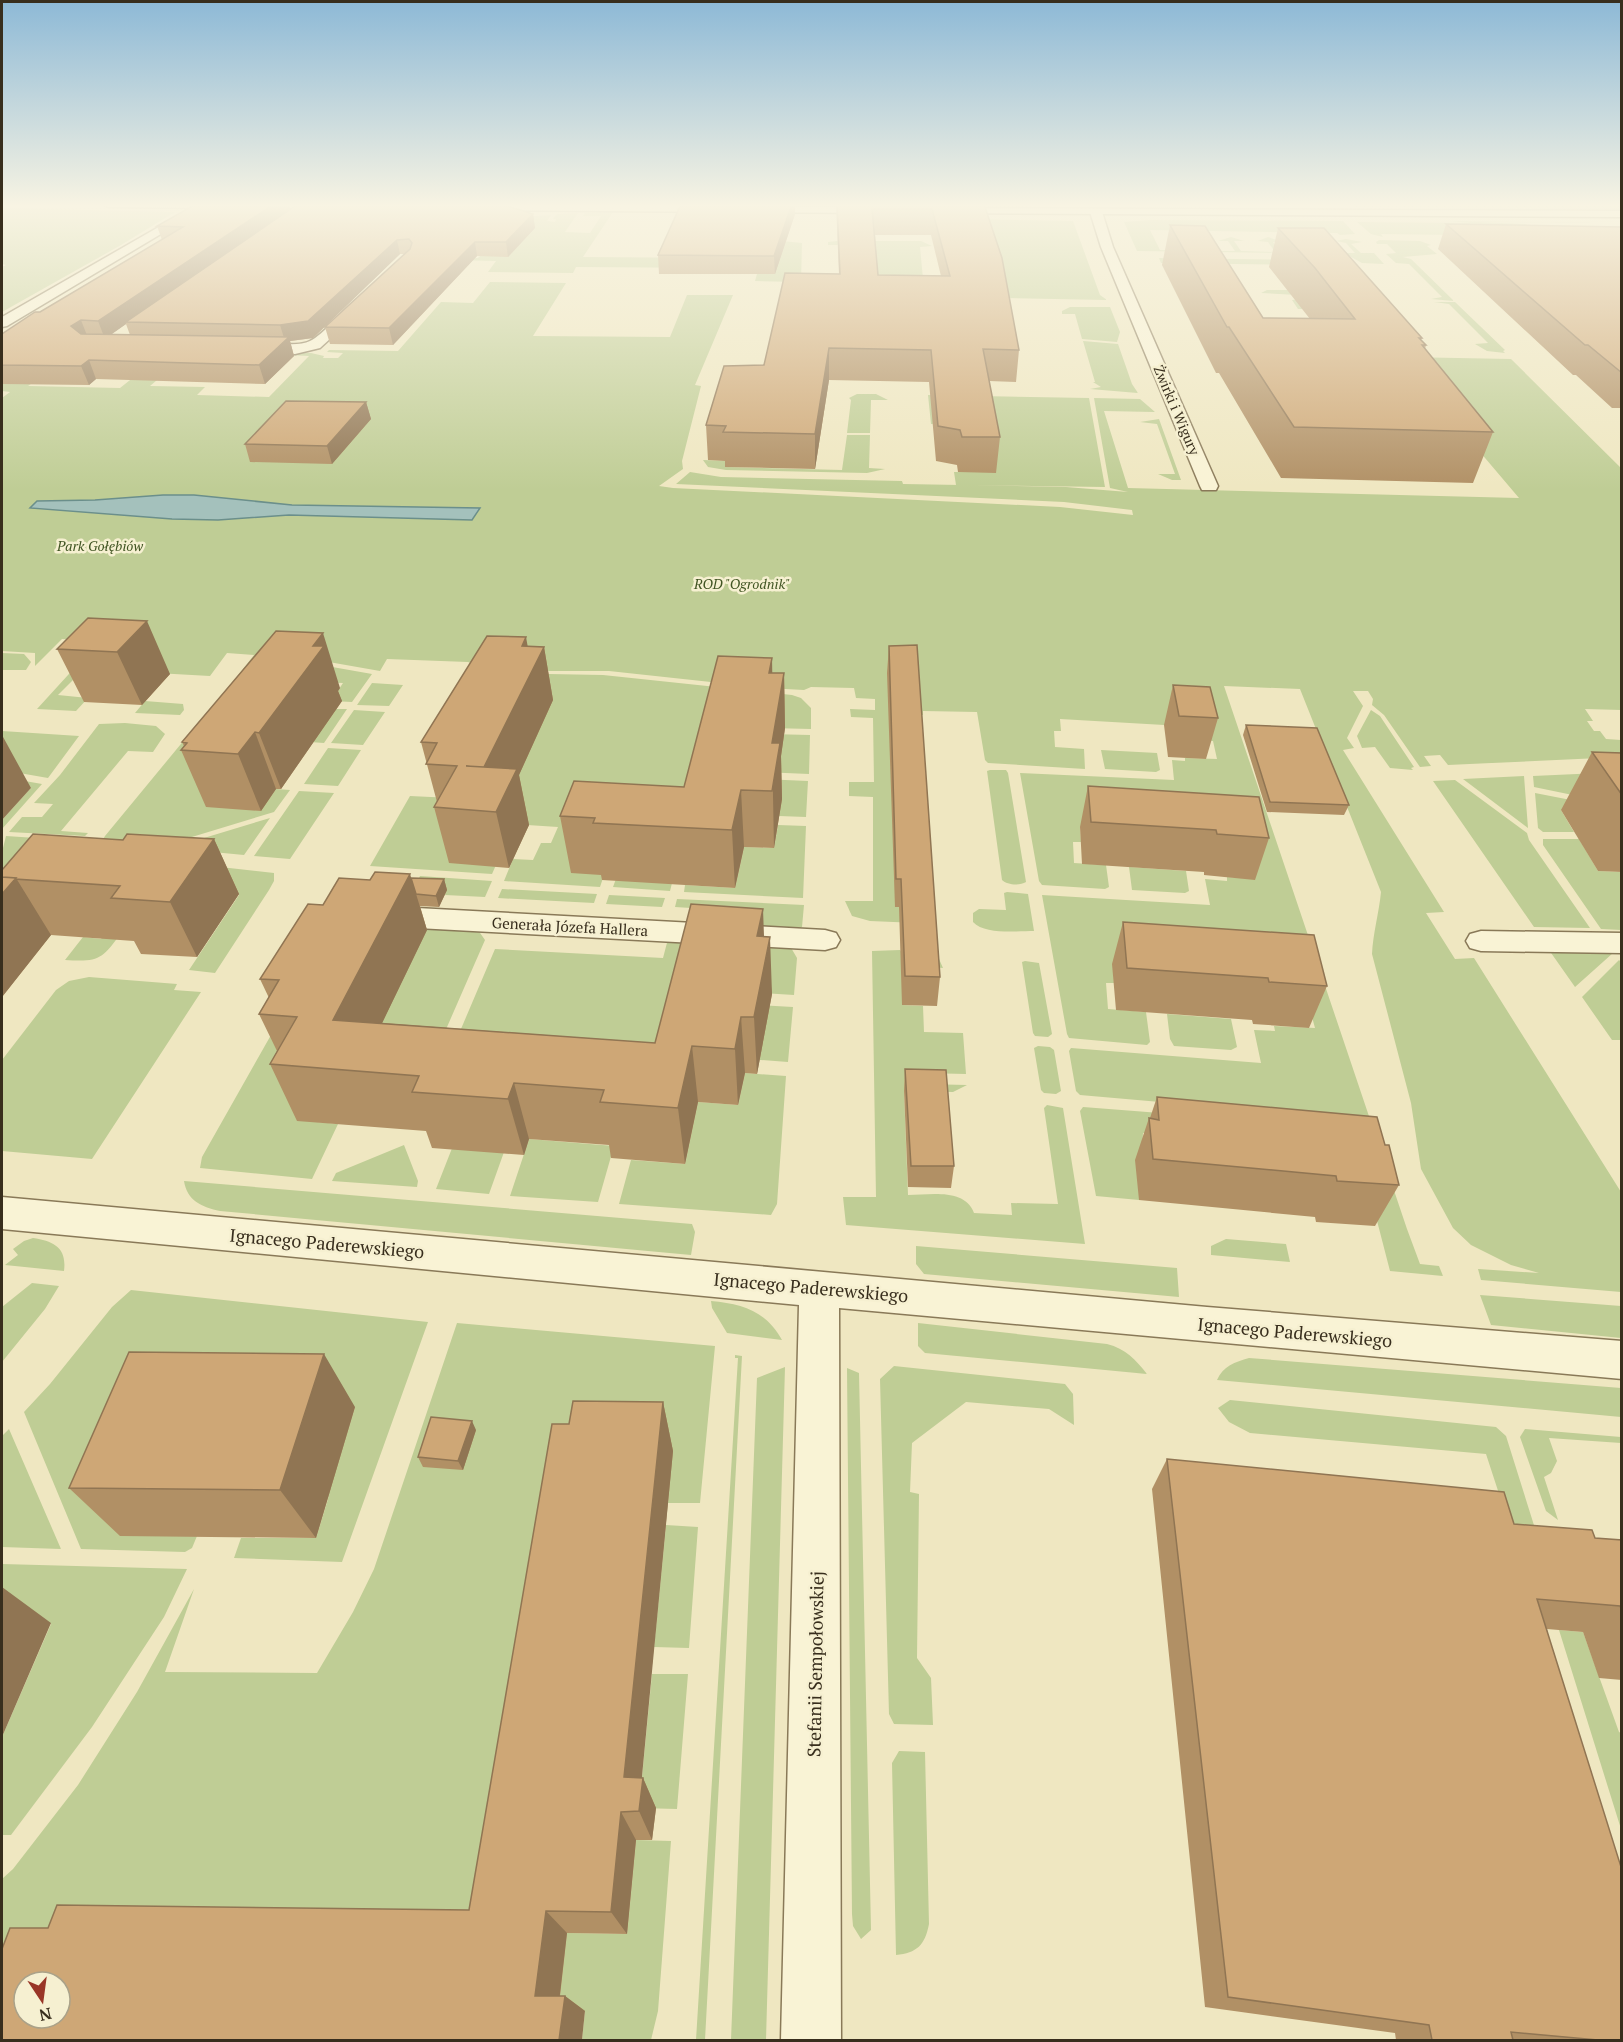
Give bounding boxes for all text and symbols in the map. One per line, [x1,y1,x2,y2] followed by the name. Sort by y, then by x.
[1150,362,1205,459] street label: Żwirki i Wigury
[56,536,143,555] park label: Park Gołębiów
[693,574,790,593] park label: ROD "Ogrodnik"
[491,912,649,940] street label: Generała Józefa Hallera
[229,1223,425,1263] street label: Ignacego Paderewskiego
[713,1267,909,1307] street label: Ignacego Paderewskiego
[1197,1312,1393,1352] street label: Ignacego Paderewskiego
[801,1571,829,1757] street label: Stefanii Sempołowskiej
[12,1970,72,2030] north arrow
[37,2003,54,2027] text: N

